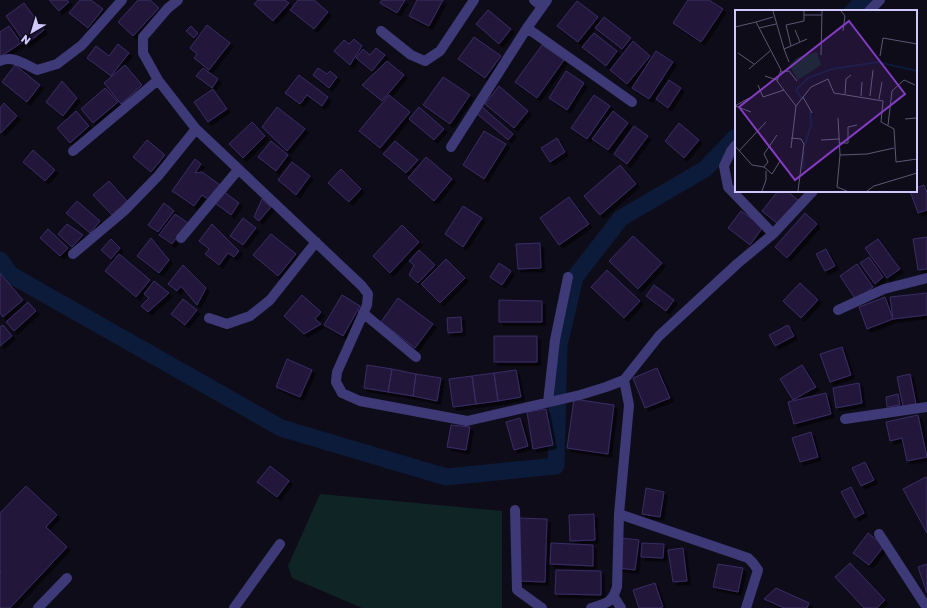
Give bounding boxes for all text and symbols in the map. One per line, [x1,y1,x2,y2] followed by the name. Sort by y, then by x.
[735,10,917,192] inset map
[12,12,52,52] north arrow
[18,33,33,48] text: N

